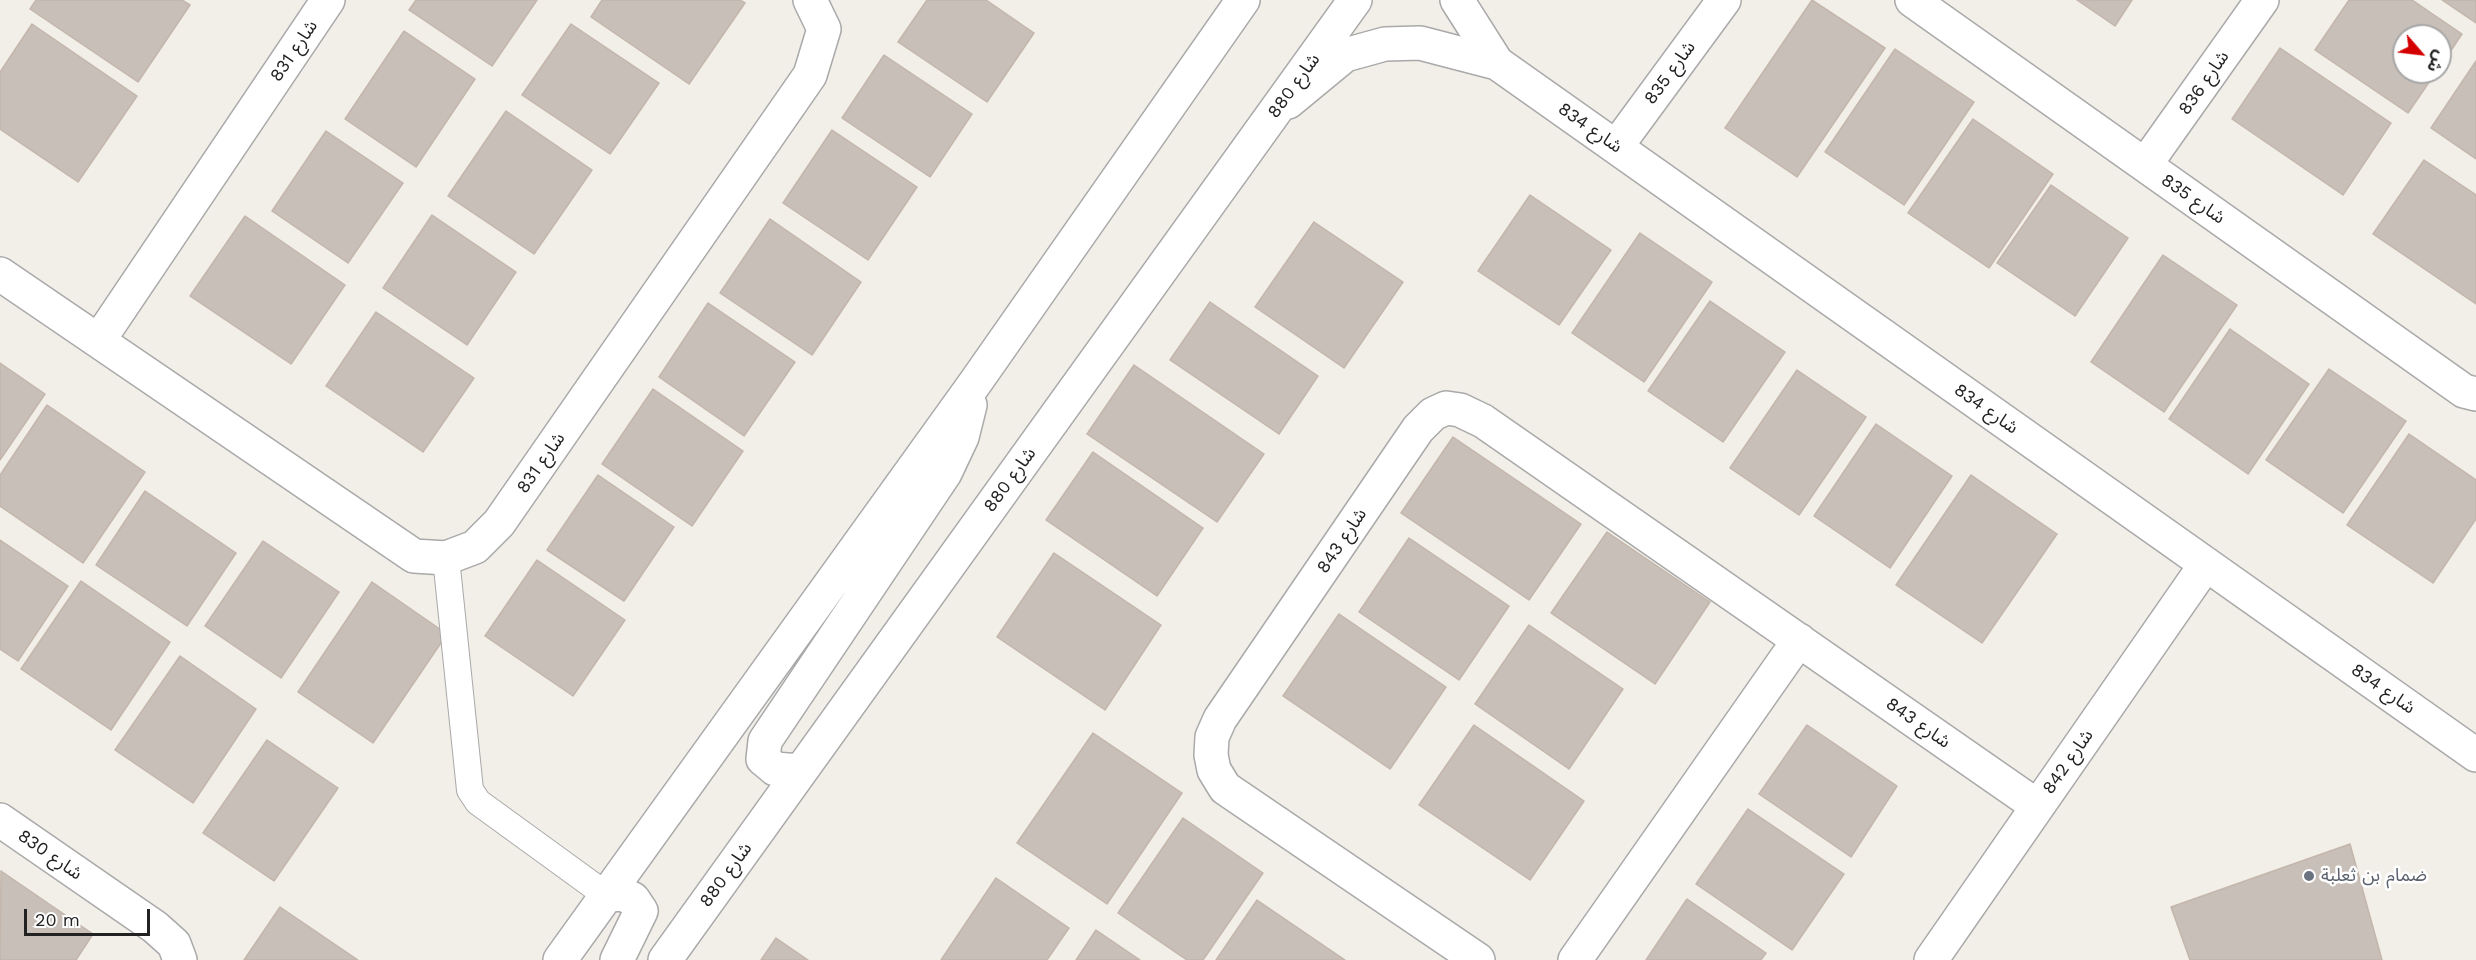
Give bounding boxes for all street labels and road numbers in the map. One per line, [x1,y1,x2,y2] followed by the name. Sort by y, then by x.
[266,16,322,86] street label: شارع 831
[1640,37,1700,109] street label: شارع 835
[2174,47,2234,119] street label: شارع 836
[1263,49,1325,123] street label: شارع 880
[1554,98,1626,158] street label: شارع 834
[2157,169,2229,229] street label: شارع 835
[1950,379,2022,439] street label: شارع 834
[512,428,570,498] street label: شارع 831
[979,443,1041,517] street label: شارع 880
[1312,504,1372,578] street label: شارع 843
[2347,659,2419,719] street label: شارع 834
[1882,693,1954,753] street label: شارع 843
[2038,726,2098,798] street label: شارع 842
[14,825,86,885] street label: شارع 830
[695,838,757,912] street label: شارع 880

